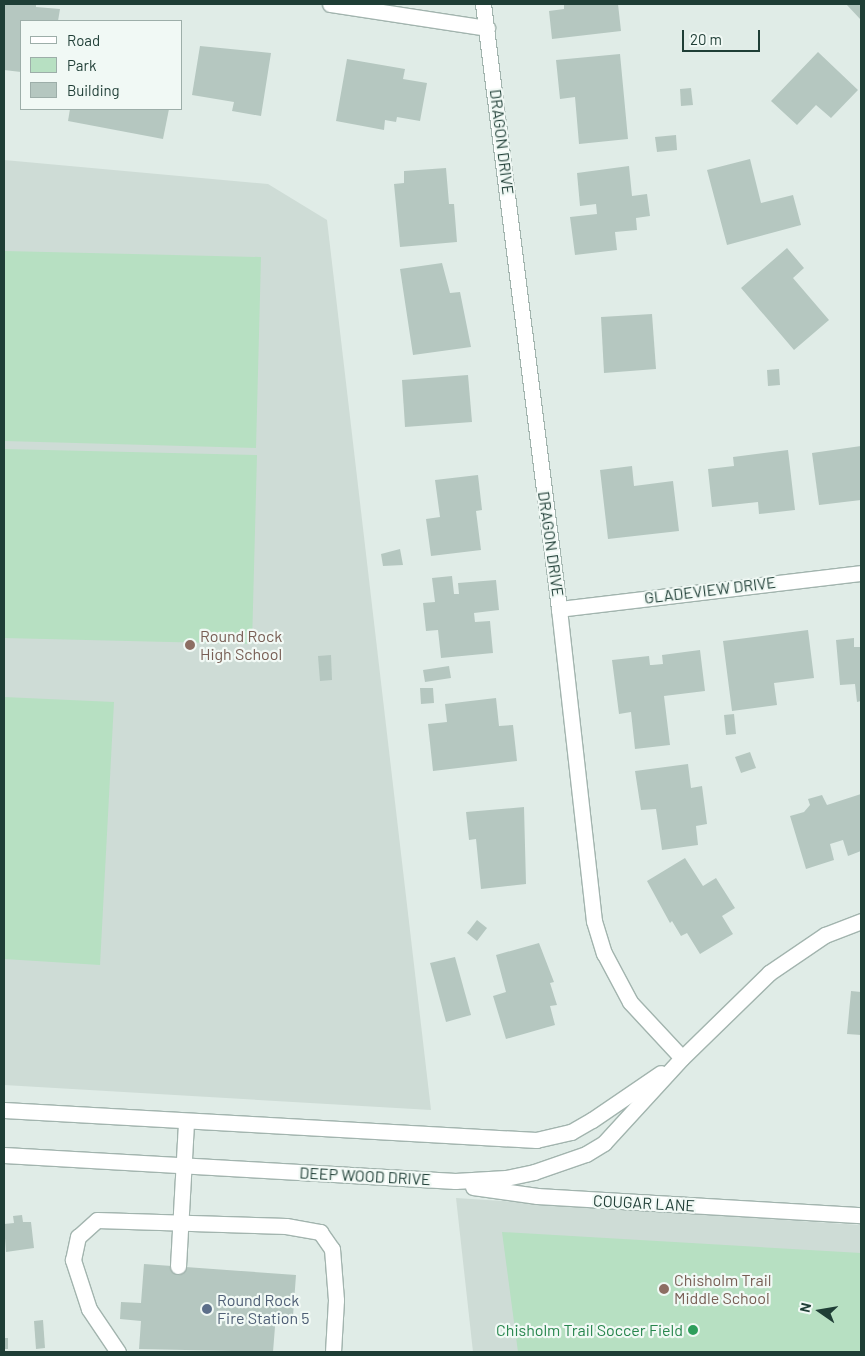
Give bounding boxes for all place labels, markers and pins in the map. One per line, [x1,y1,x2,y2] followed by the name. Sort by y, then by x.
[200,626,282,664] place label: Round Rock High School
[184,639,196,651] marker: Round Rock High School
[674,1270,771,1308] place label: Chisholm Trail Middle School
[658,1283,670,1295] marker: Chisholm Trail Middle School
[217,1290,310,1328] place label: Round Rock Fire Station 5
[201,1303,213,1315] marker: Round Rock Fire Station 5
[496,1320,683,1340] place label: Chisholm Trail Soccer Field
[687,1324,699,1336] marker: Chisholm Trail Soccer Field

